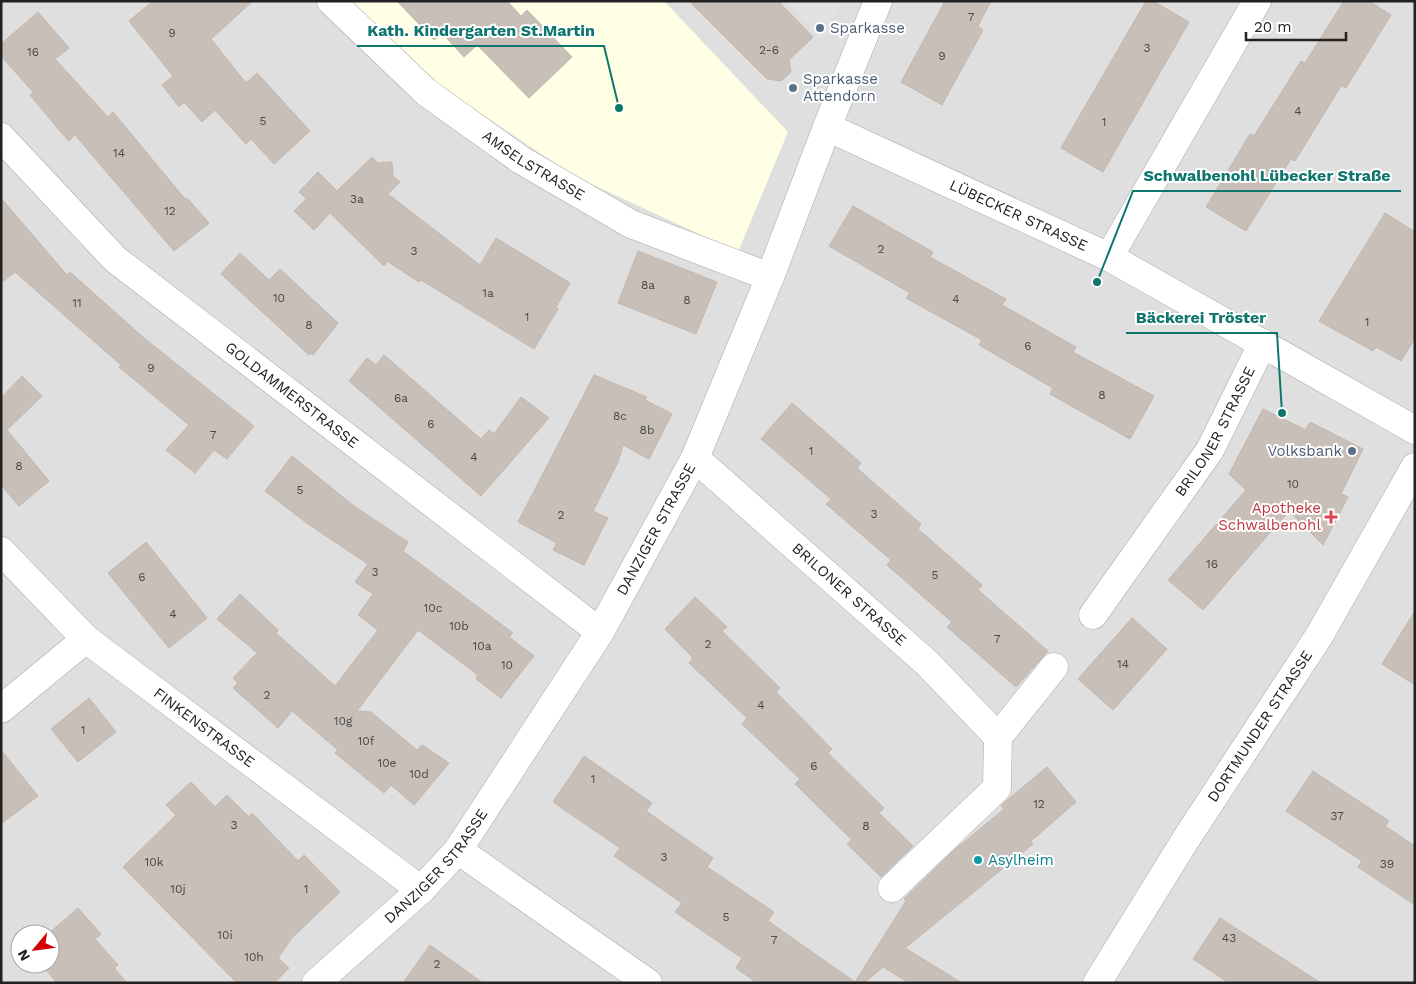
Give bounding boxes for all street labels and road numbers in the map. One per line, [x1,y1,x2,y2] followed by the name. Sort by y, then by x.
[479,126,588,204] street label: AMSELSTRASSE
[947,176,1091,255] street label: LÜBECKER STRASSE
[221,338,362,452] street label: GOLDAMMERSTRASSE
[1171,364,1259,500] street label: BRILONER STRASSE
[613,460,699,598] street label: DANZIGER STRASSE
[788,539,910,650] street label: BRILONER STRASSE
[1204,647,1316,806] street label: DORTMUNDER STRASSE
[150,684,258,771] street label: FINKENSTRASSE
[381,806,491,927] street label: DANZIGER STRASSE

